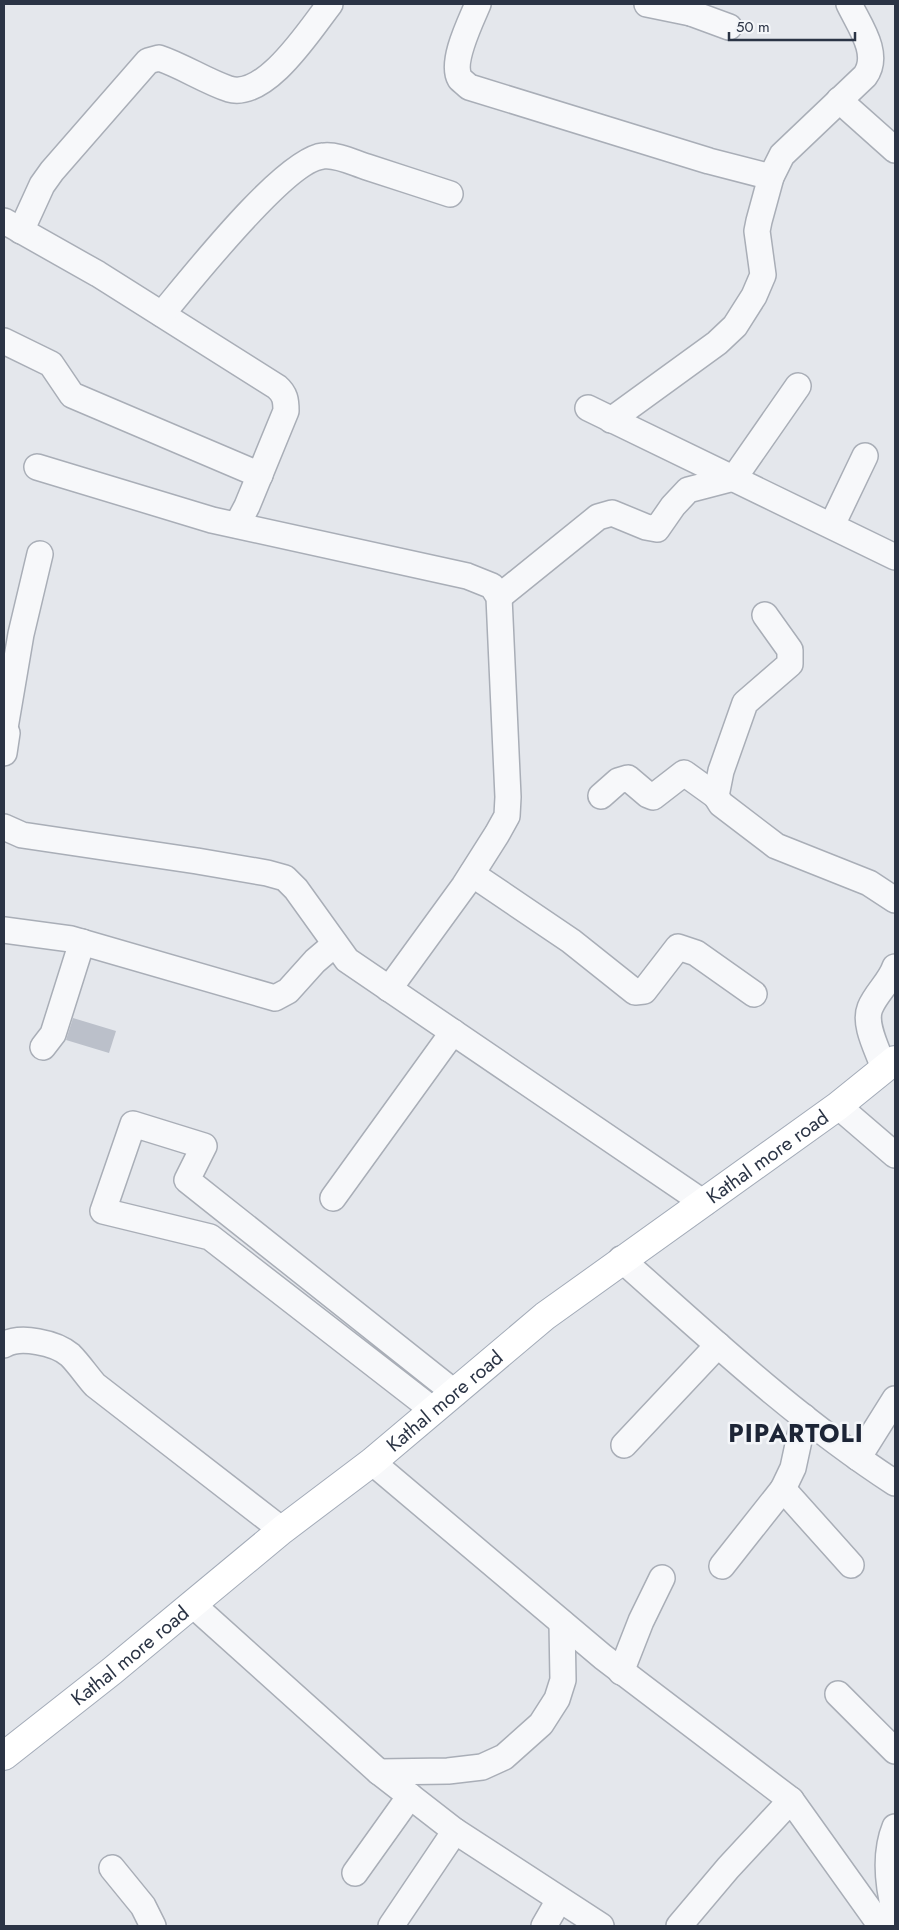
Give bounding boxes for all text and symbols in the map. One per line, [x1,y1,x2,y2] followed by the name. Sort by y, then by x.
[729,10,855,42] scale bar
[736,16,770,38] text: 50 m
[700,1103,835,1211] street label: Kathal more road
[380,1344,509,1459] street label: Kathal more road
[728,1415,864,1451] district label: PIPARTOLI
[65,1599,195,1713] street label: Kathal more road

